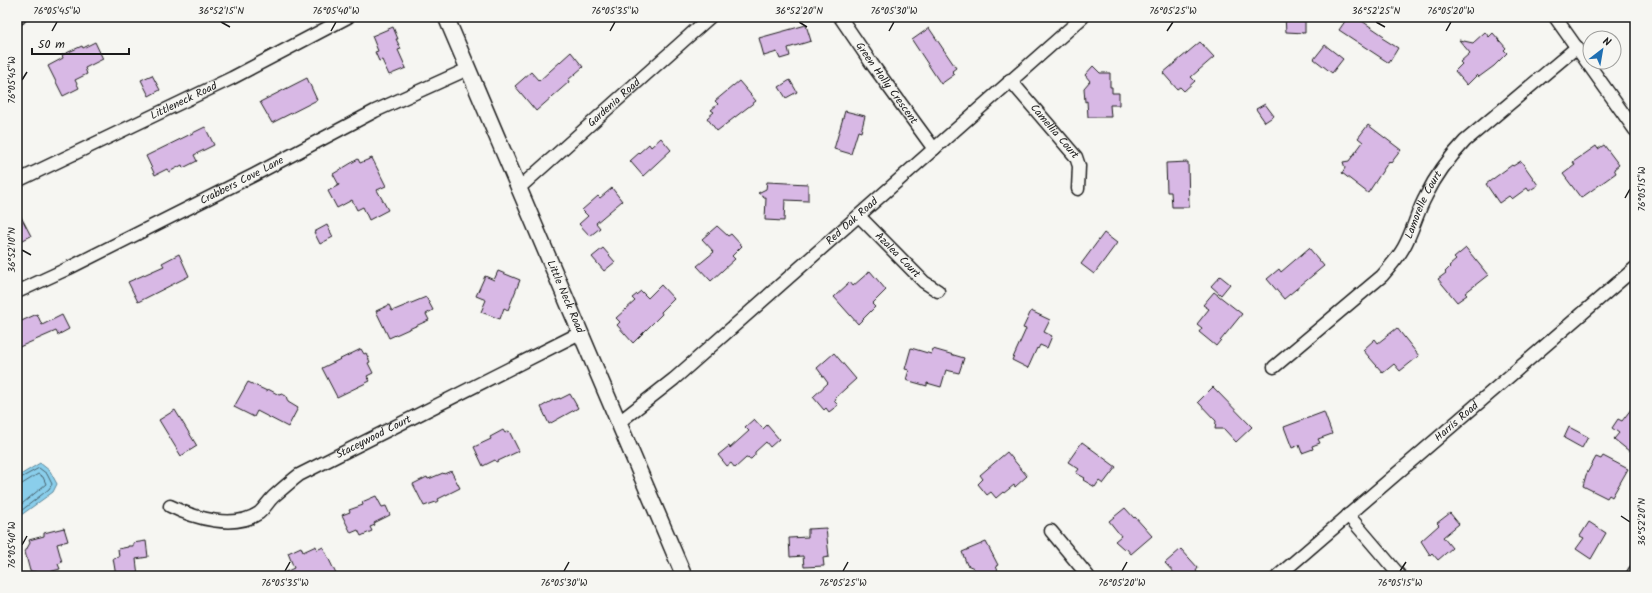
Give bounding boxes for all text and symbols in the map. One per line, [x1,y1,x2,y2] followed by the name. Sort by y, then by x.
[33,3,81,19] text: 76°05'45"W
[198,3,244,19] text: 36°52'15"N
[312,3,360,19] text: 76°05'40"W
[591,3,639,19] text: 76°05'35"W
[775,3,823,19] text: 36°52'20"N
[870,3,918,19] text: 76°05'30"W
[1149,3,1197,19] text: 76°05'25"W
[1352,3,1400,19] text: 36°52'25"N
[1427,3,1475,19] text: 76°05'20"W
[32,30,129,56] scale bar
[1582,30,1622,70] north arrow
[1599,33,1614,52] text: N
[38,35,65,54] text: 50 m
[851,38,923,129] street label: Green Holly Crescent
[4,56,20,104] text: 76°05'45"W
[583,74,645,132] street label: Gardenia Road
[147,77,221,125] street label: Littleneck Road
[1025,100,1084,164] street label: Camellia Court
[197,152,287,210] street label: Crabbers Cove Lane
[1634,166,1650,212] text: 76°05'15"W
[1400,167,1447,242] street label: Lamorelle Court
[822,193,883,250] street label: Red Oak Road
[4,227,20,273] text: 36°52'10"N
[871,228,925,283] street label: Azalea Court
[541,257,589,337] street label: Little Neck Road
[1430,397,1483,446] street label: Harris Road
[333,410,415,464] street label: Staceywood Court
[1634,498,1650,546] text: 36°52'20"N
[4,521,20,569] text: 76°05'40"W
[261,575,309,591] text: 76°05'35"W
[540,575,588,591] text: 76°05'30"W
[819,575,867,591] text: 76°05'25"W
[1098,575,1146,591] text: 76°05'20"W
[1377,575,1423,591] text: 76°05'15"W

